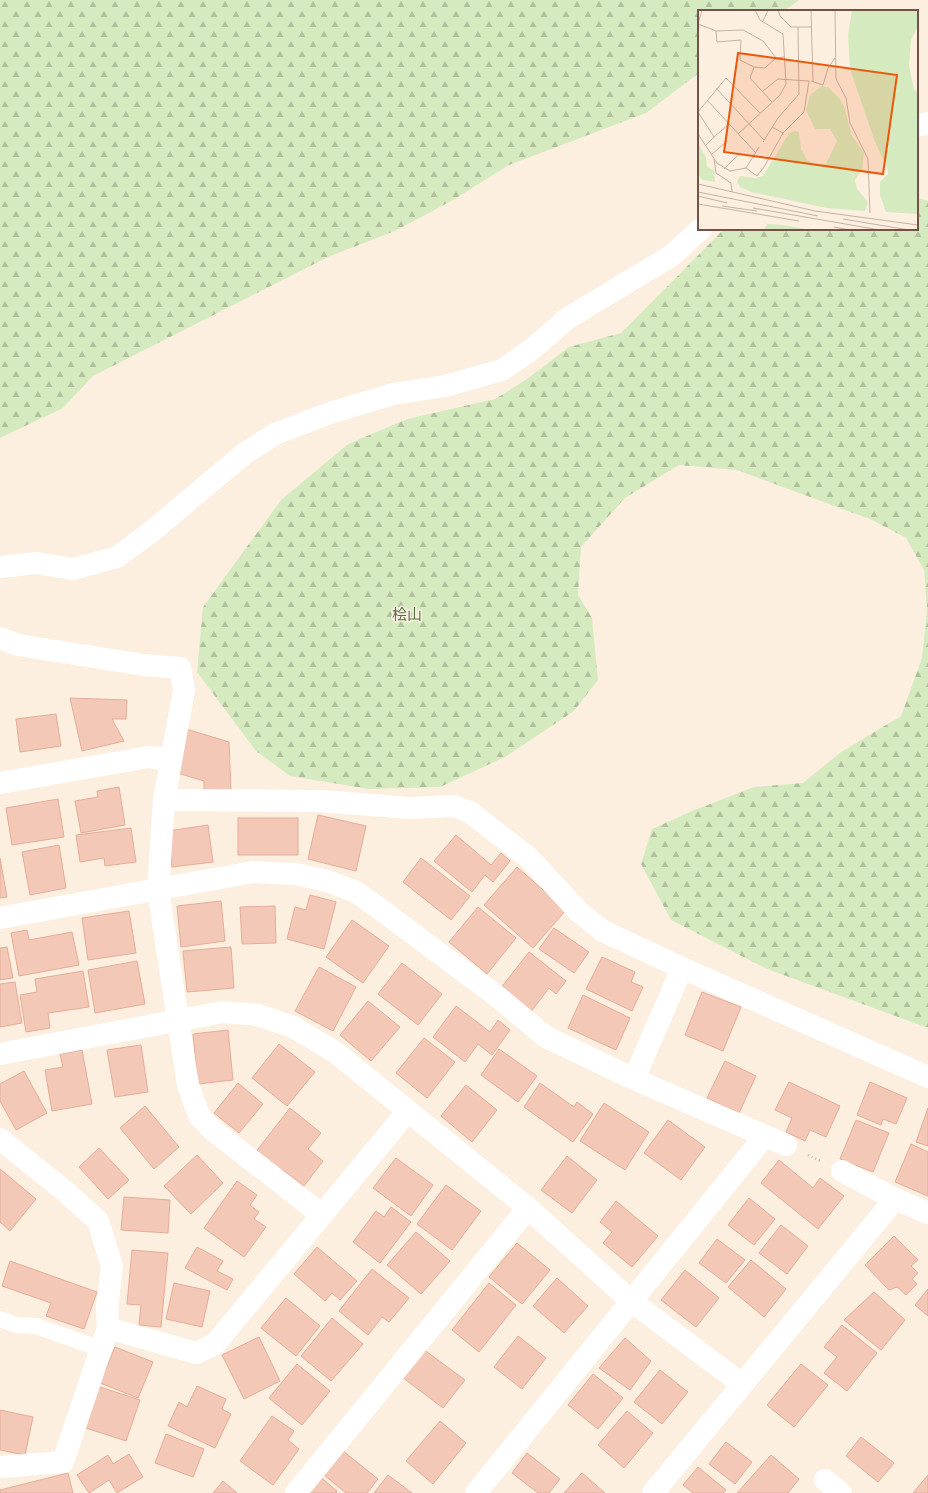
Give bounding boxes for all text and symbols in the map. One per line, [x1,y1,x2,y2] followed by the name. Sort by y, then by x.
[698,10,918,230] inset map
[392,606,422,623] park label: 桧山

